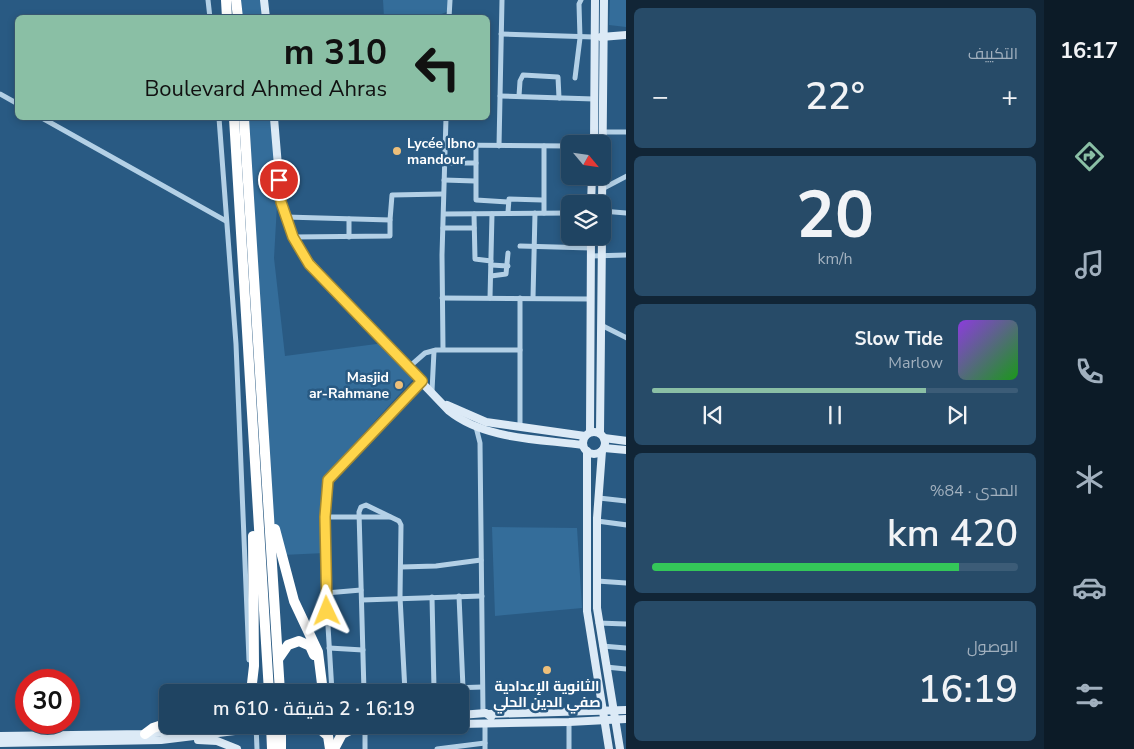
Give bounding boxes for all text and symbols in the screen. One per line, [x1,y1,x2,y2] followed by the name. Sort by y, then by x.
[284,29,387,76] text: 310 m
[405,35,470,100] icon: left
[1060,36,1118,66] text: 16:17
[968,43,1018,65] text: التكييف
[805,71,865,122] text: 22°
[145,74,387,104] text: Boulevard Ahmed Ahras
[652,78,669,116] text: −
[1001,78,1018,116] text: +
[407,134,475,169] place label: Lycée Ibno mandour
[561,135,611,185] north arrow
[561,135,611,245] map controls
[1072,139,1107,174] icon: directions
[391,145,403,157] marker: Lycée Ibno mandour
[258,159,300,201] pin
[265,166,293,194] icon: arrive
[796,171,874,260] text: 20
[561,195,611,245] button: layers
[1072,247,1107,282] icon: music
[817,248,853,270] text: km/h
[855,326,943,352] text: Slow Tide
[888,352,943,374] text: Marlow
[1072,354,1107,389] icon: phone
[309,368,389,403] place label: Masjid ar-Rahmane
[393,379,405,391] marker: Masjid ar-Rahmane
[699,401,727,429] icon: previous
[821,401,849,429] icon: pause
[943,401,971,429] icon: next
[1072,462,1107,497] icon: climate
[930,480,1018,502] text: المدى · 84%
[887,508,1018,559] text: 420 km
[1072,570,1107,605] icon: car
[300,584,352,636] position arrow
[967,636,1018,658] text: الوصول
[541,664,553,676] marker: الثانوية الإعدادية صفي الدين الحلي
[918,664,1018,715] text: 16:19
[15,669,80,734] speed limit sign: 30
[493,677,601,714] place label: الثانوية الإعدادية صفي الدين الحلي
[1072,678,1107,713] icon: filters
[213,696,415,722] text: 16:19 · 2 دقيقة · 610 m

